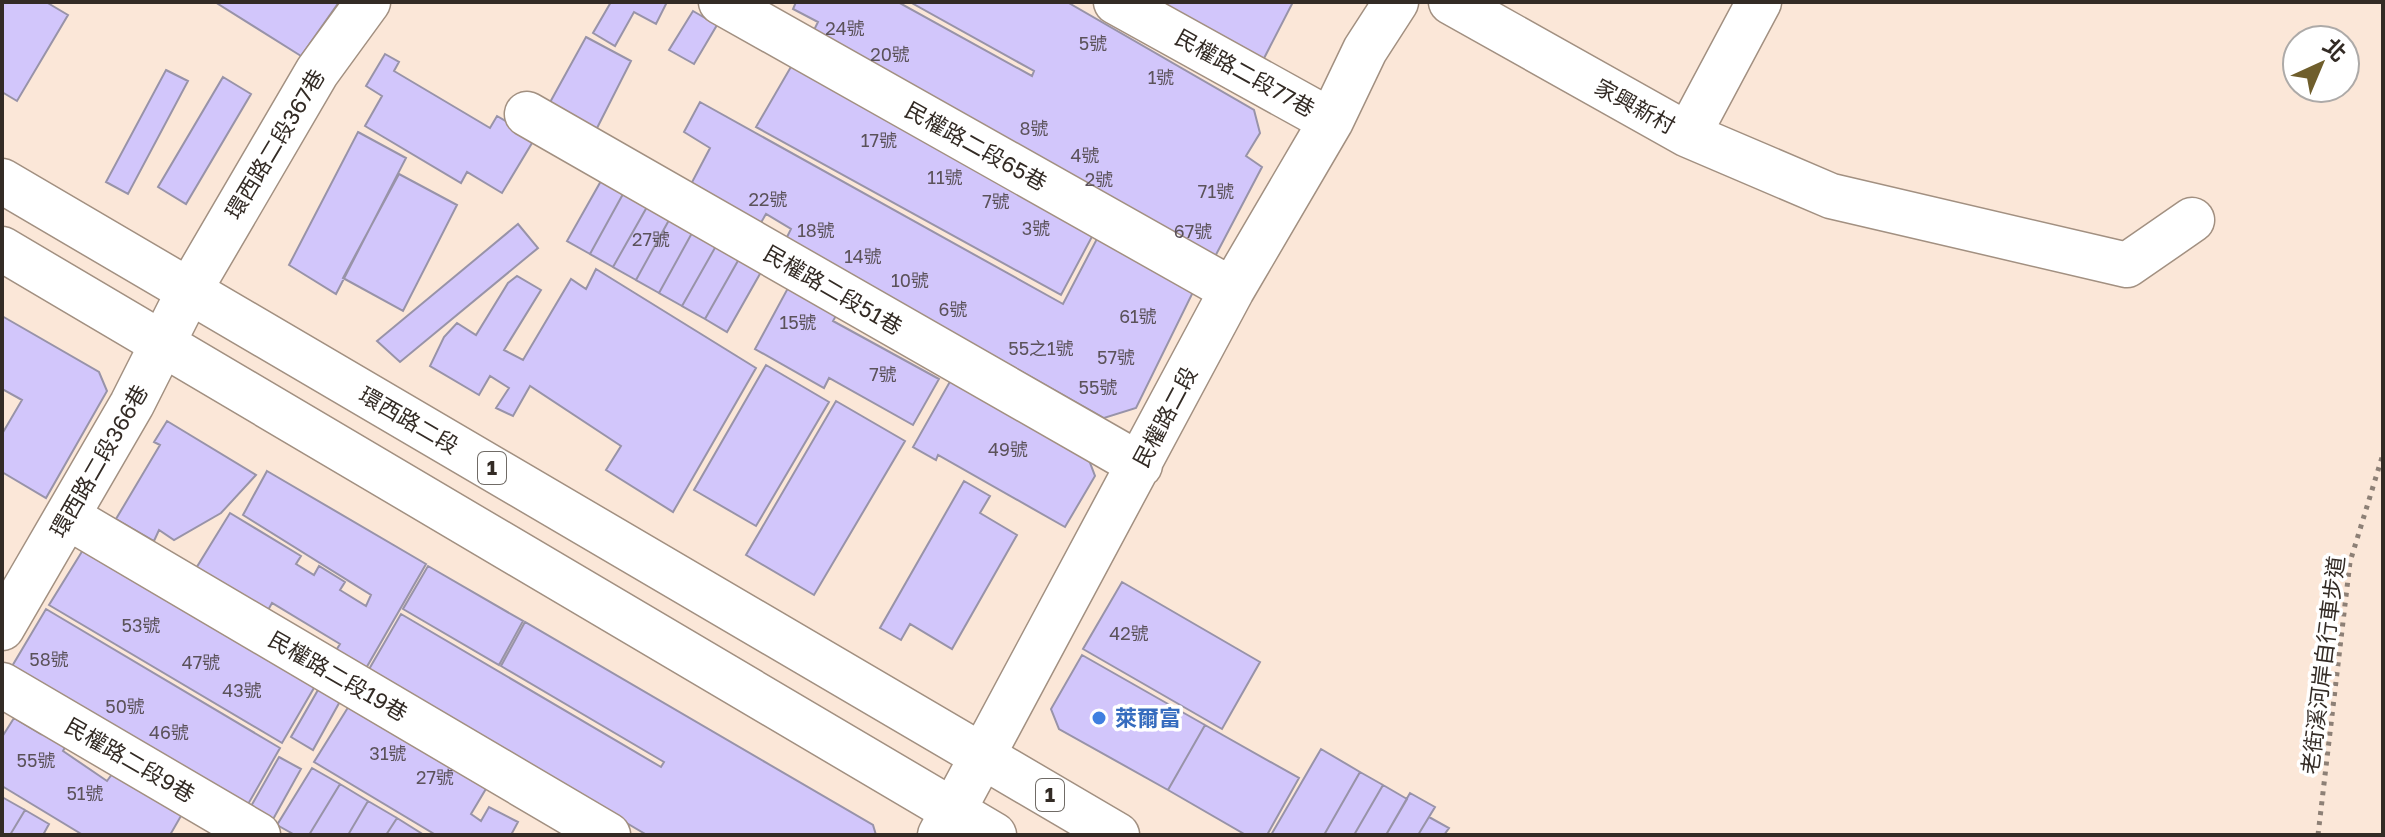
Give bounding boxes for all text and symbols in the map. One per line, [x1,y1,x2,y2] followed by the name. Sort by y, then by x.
[825,17,865,39] house number: 24號
[1171,23,1320,122] street label: 民權路二段77巷
[2281,24,2361,104] north arrow
[1079,32,1107,54] house number: 5號
[2318,32,2353,67] text: 北
[870,43,910,65] house number: 20號
[219,64,330,223] street label: 環西路二段367巷
[1148,66,1174,88] house number: 1號
[1590,72,1680,139] street label: 家興新村
[901,95,1052,196] street label: 民權路二段65巷
[1020,117,1048,139] house number: 8號
[861,129,897,151] house number: 17號
[1071,144,1099,166] house number: 4號
[927,166,963,188] house number: 11號
[1085,168,1113,190] house number: 2號
[1198,180,1234,202] house number: 71號
[749,188,787,210] house number: 22號
[982,190,1010,212] house number: 7號
[1022,217,1050,239] house number: 3號
[797,219,835,241] house number: 18號
[1174,220,1212,242] house number: 67號
[632,228,670,250] house number: 27號
[759,239,907,340] street label: 民權路二段51巷
[844,245,882,267] house number: 14號
[891,269,929,291] house number: 10號
[939,298,967,320] house number: 6號
[1119,305,1157,327] house number: 61號
[779,311,817,333] house number: 15號
[1008,337,1074,359] house number: 55之1號
[1097,346,1135,368] house number: 57號
[1127,362,1202,472] street label: 民權路二段
[869,363,897,385] house number: 7號
[1079,376,1117,398] house number: 55號
[44,380,153,542] street label: 環西路二段366巷
[355,380,464,459] street label: 環西路二段
[988,438,1028,460] house number: 49號
[478,452,506,484] road number: 1
[2296,554,2349,776] street label: 老街溪河岸自行車步道
[122,614,160,636] house number: 53號
[1109,622,1149,644] house number: 42號
[264,625,413,726] street label: 民權路二段19巷
[29,648,69,670] house number: 58號
[182,651,220,673] house number: 47號
[222,679,262,701] house number: 43號
[105,695,145,717] house number: 50號
[1115,704,1181,731] place label: 萊爾富
[1090,709,1108,727] marker: 萊爾富
[61,712,200,808] street label: 民權路二段9巷
[149,721,189,743] house number: 46號
[369,742,407,764] house number: 31號
[17,749,55,771] house number: 55號
[416,766,454,788] house number: 27號
[1036,779,1064,811] road number: 1
[66,782,104,804] house number: 51號

